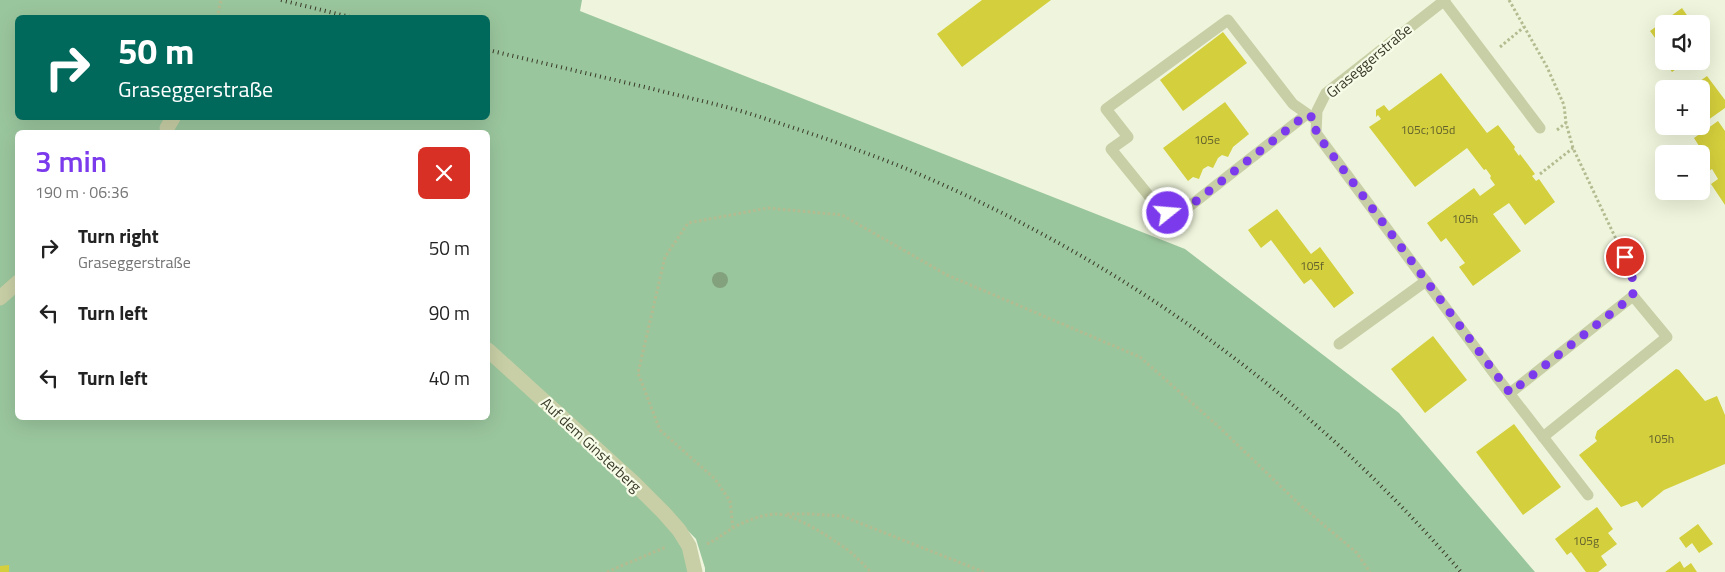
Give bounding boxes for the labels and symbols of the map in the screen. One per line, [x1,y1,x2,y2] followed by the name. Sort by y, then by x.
[1321,18,1417,103] street label: Graseggerstraße
[1401,120,1455,139] house number: 105c;105d
[1194,130,1220,149] house number: 105e
[1141,186,1193,238] position arrow
[1452,209,1478,228] house number: 105h
[1604,236,1646,278] pin
[1300,256,1324,275] house number: 105f
[536,392,647,498] street label: Auf dem Ginsterberg
[1648,429,1674,448] house number: 105h
[1573,531,1599,550] house number: 105g

